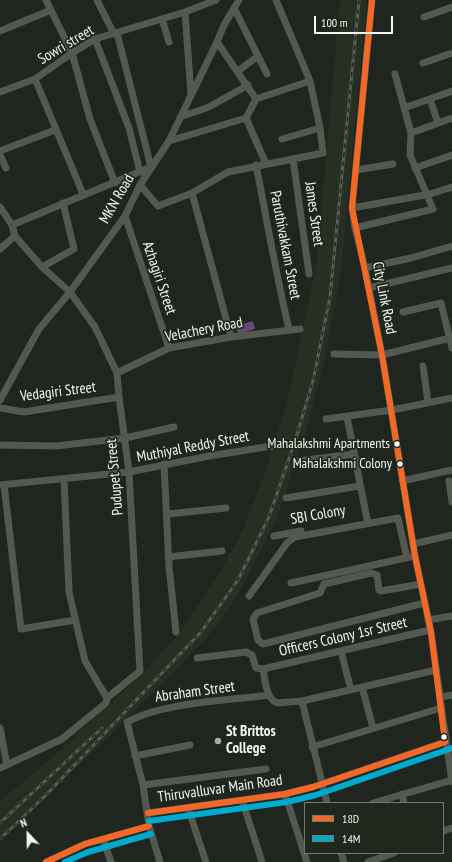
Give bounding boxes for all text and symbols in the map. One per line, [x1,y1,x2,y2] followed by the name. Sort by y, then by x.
[316,8,395,34] scale bar
[321,15,348,30] text: 100 m
[35,21,97,69] street label: Sowri street
[96,171,138,227] street label: MKN Road
[301,181,327,247] street label: James Street
[266,189,304,301] street label: Paruthivakkam Street
[138,239,180,317] street label: Azhagiri Street
[368,260,400,336] street label: City Link Road
[164,314,244,346] street label: Velachery Road
[19,378,97,406] street label: Vedagiri Street
[135,427,251,467] street label: Muthiyal Reddy Street
[267,436,390,452] place label: Mahalakshmi Apartments
[103,438,127,516] street label: Pudupet Street
[392,439,402,449] marker: Mahalakshmi Apartments
[293,456,392,472] place label: Mahalakshmi Colony
[395,459,405,469] marker: Mahalakshmi Colony
[289,501,347,529] street label: SBI Colony
[277,614,409,660] street label: Officers Colony 1sr Street
[154,677,236,707] street label: Abraham Street
[226,723,276,758] place label: St Brittos College
[439,732,449,742] unlabelled marker
[213,736,223,746] marker: St Brittos College
[156,771,284,807] street label: Thiruvalluvar Main Road
[304,802,444,854] legend
[342,811,359,826] text: 18D
[8,814,48,854] north arrow
[18,815,29,830] text: N
[342,831,360,846] text: 14M

